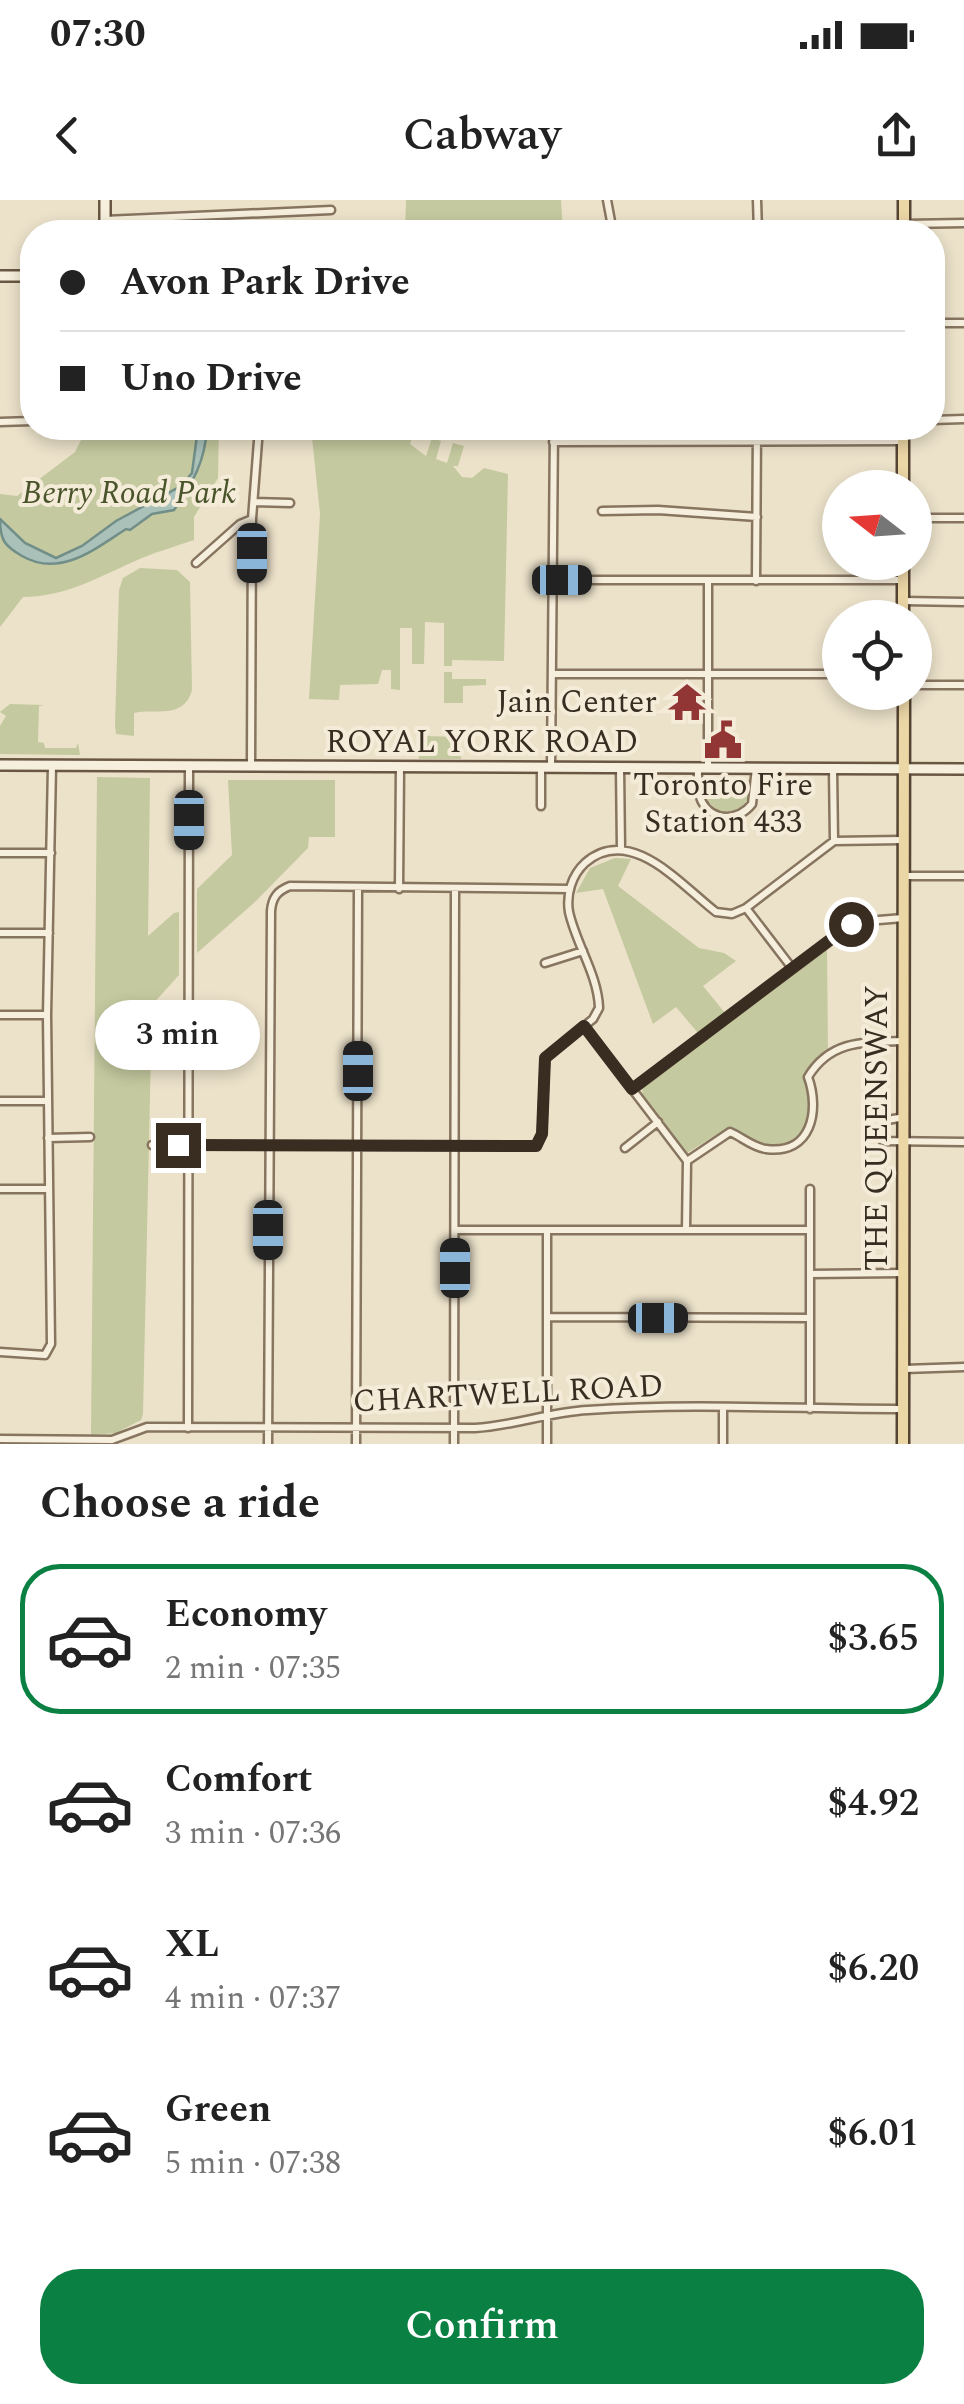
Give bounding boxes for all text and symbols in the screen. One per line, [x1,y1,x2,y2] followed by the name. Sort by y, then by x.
[50,6,145,64] text: 07:30
[403,101,561,170] text: Cabway
[40,108,95,163] icon: back
[869,108,924,163] icon: share
[120,254,410,312] text: Avon Park Drive
[120,350,302,408] text: Uno Drive
[22,469,236,518] park label: Berry Road Park
[822,470,932,580] north arrow
[822,470,932,710] map controls
[237,523,267,583] car
[532,565,592,595] car
[822,600,932,710] button: locate
[496,678,657,727] place label: Jain Center
[666,681,708,723] temple icon: Jain Center
[326,718,638,767] street label: ROYAL YORK ROAD
[702,719,744,761] public building icon: Toronto Fire Station 433
[633,761,813,847] place label: Toronto Fire Station 433
[174,790,204,850] car
[829,902,874,947] route start
[853,985,902,1271] street label: THE QUEENSWAY
[96,1000,260,1070] callout: 3 min
[136,1010,219,1059] text: 3 min
[343,1041,373,1101] car
[156,1123,201,1168] route end
[253,1200,283,1260] car
[440,1238,470,1298] car
[628,1303,688,1333] car
[352,1361,664,1427] street label: CHARTWELL ROAD
[40,1469,320,1538] text: Choose a ride
[165,1586,326,1644] text: Economy
[45,1594,135,1684] icon: car
[828,1610,919,1668] text: $3.65
[165,1644,341,1693] text: 2 min · 07:35
[165,1751,312,1809] text: Comfort
[45,1759,135,1849] icon: car
[828,1775,919,1833] text: $4.92
[165,1809,341,1858] text: 3 min · 07:36
[165,1916,219,1974] text: XL
[45,1924,135,2014] icon: car
[828,1940,919,1998] text: $6.20
[165,1974,341,2023] text: 4 min · 07:37
[165,2081,272,2139] text: Green
[45,2089,135,2179] icon: car
[828,2105,919,2163] text: $6.01
[165,2139,341,2188] text: 5 min · 07:38
[40,2269,924,2384] button: Confirm

